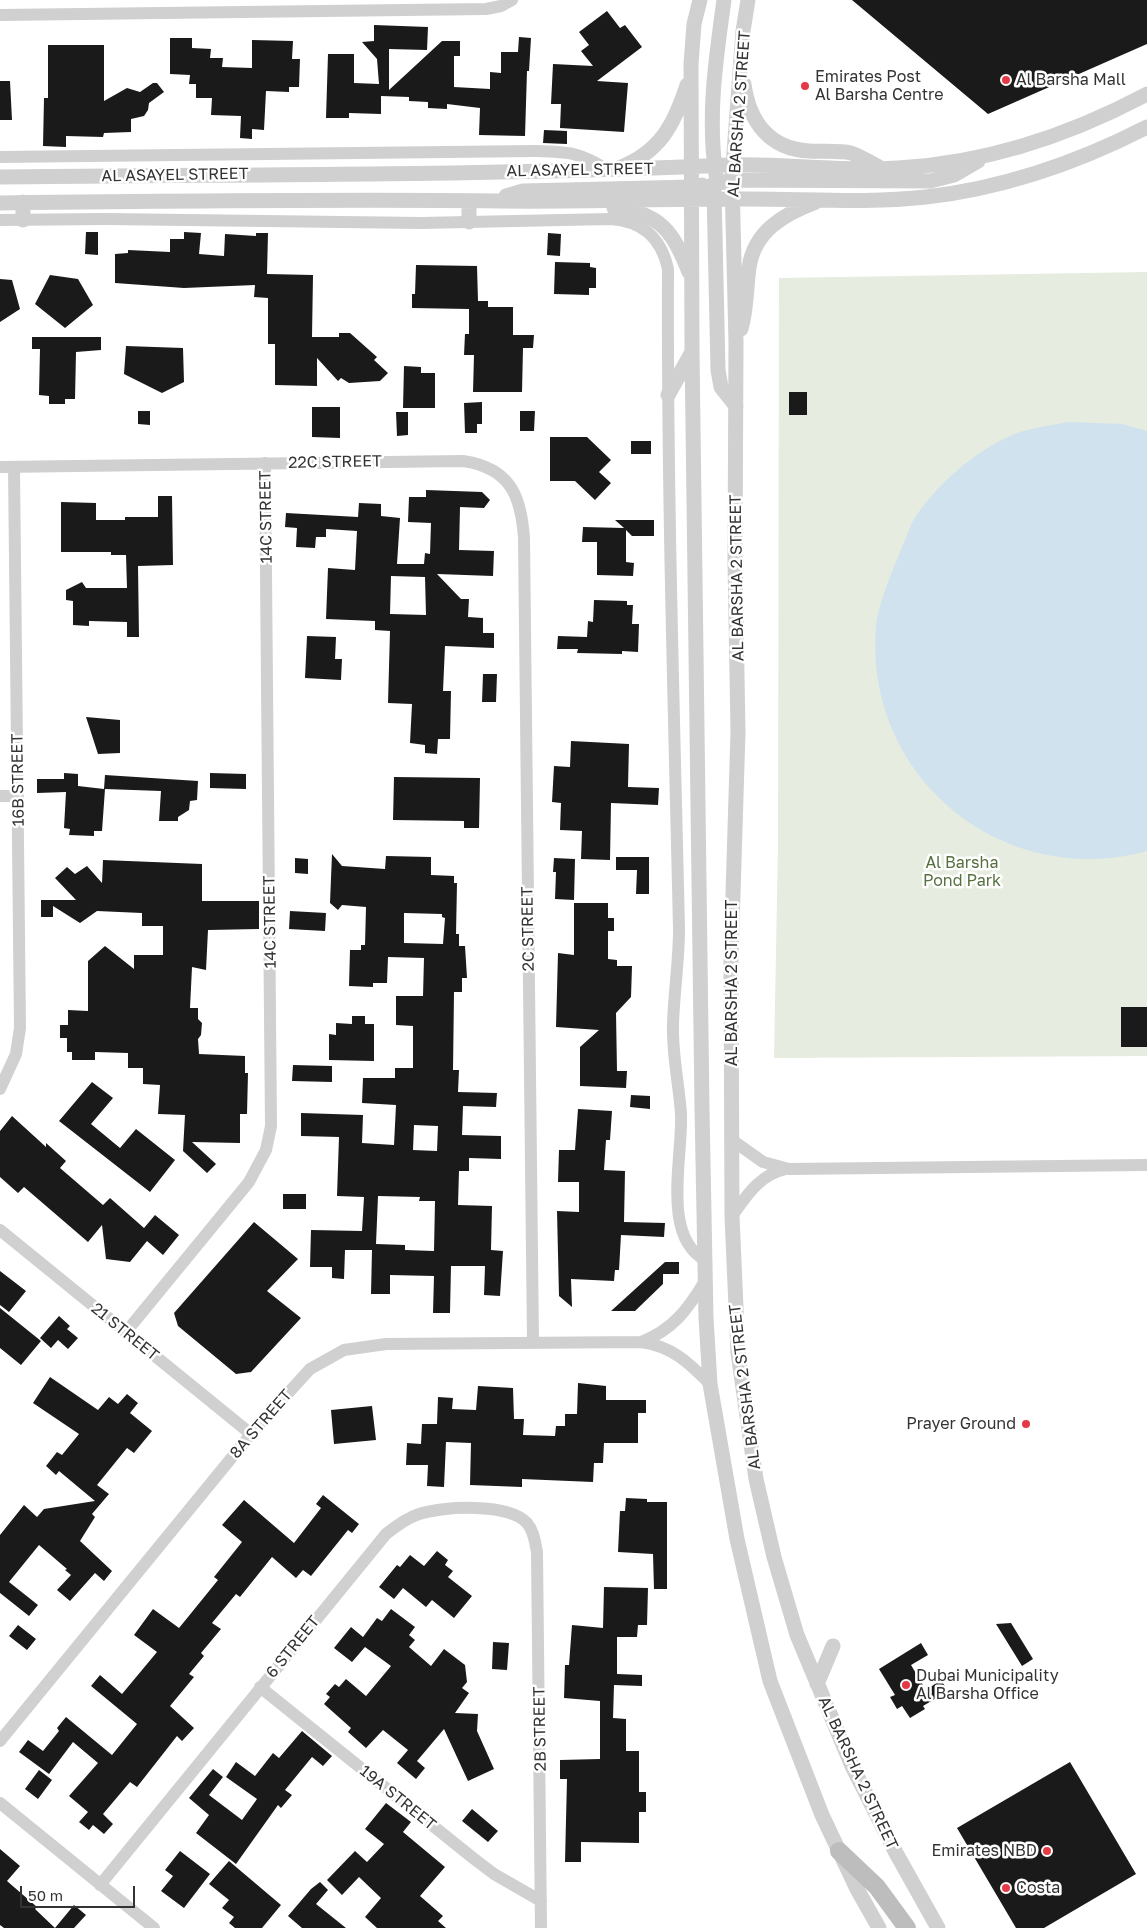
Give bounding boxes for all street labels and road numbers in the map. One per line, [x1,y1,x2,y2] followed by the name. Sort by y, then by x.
[724,30,754,198] street label: AL BARSHA 2 STREET
[506,159,654,181] street label: AL ASAYEL STREET
[101,164,249,186] street label: AL ASAYEL STREET
[288,452,382,472] street label: 22C STREET
[256,470,276,564] street label: 14C STREET
[726,494,748,662] street label: AL BARSHA 2 STREET
[8,734,28,826] street label: 16B STREET
[260,875,280,969] street label: 14C STREET
[518,887,538,971] street label: 2C STREET
[722,900,742,1066] street label: AL BARSHA 2 STREET
[87,1299,163,1365] street label: 21 STREET
[725,1303,765,1471] street label: AL BARSHA 2 STREET
[226,1386,296,1462] street label: 8A STREET
[262,1612,324,1682] street label: 6 STREET
[530,1687,550,1771] street label: 2B STREET
[814,1693,902,1853] street label: AL BARSHA 2 STREET
[356,1761,440,1835] street label: 19A STREET

